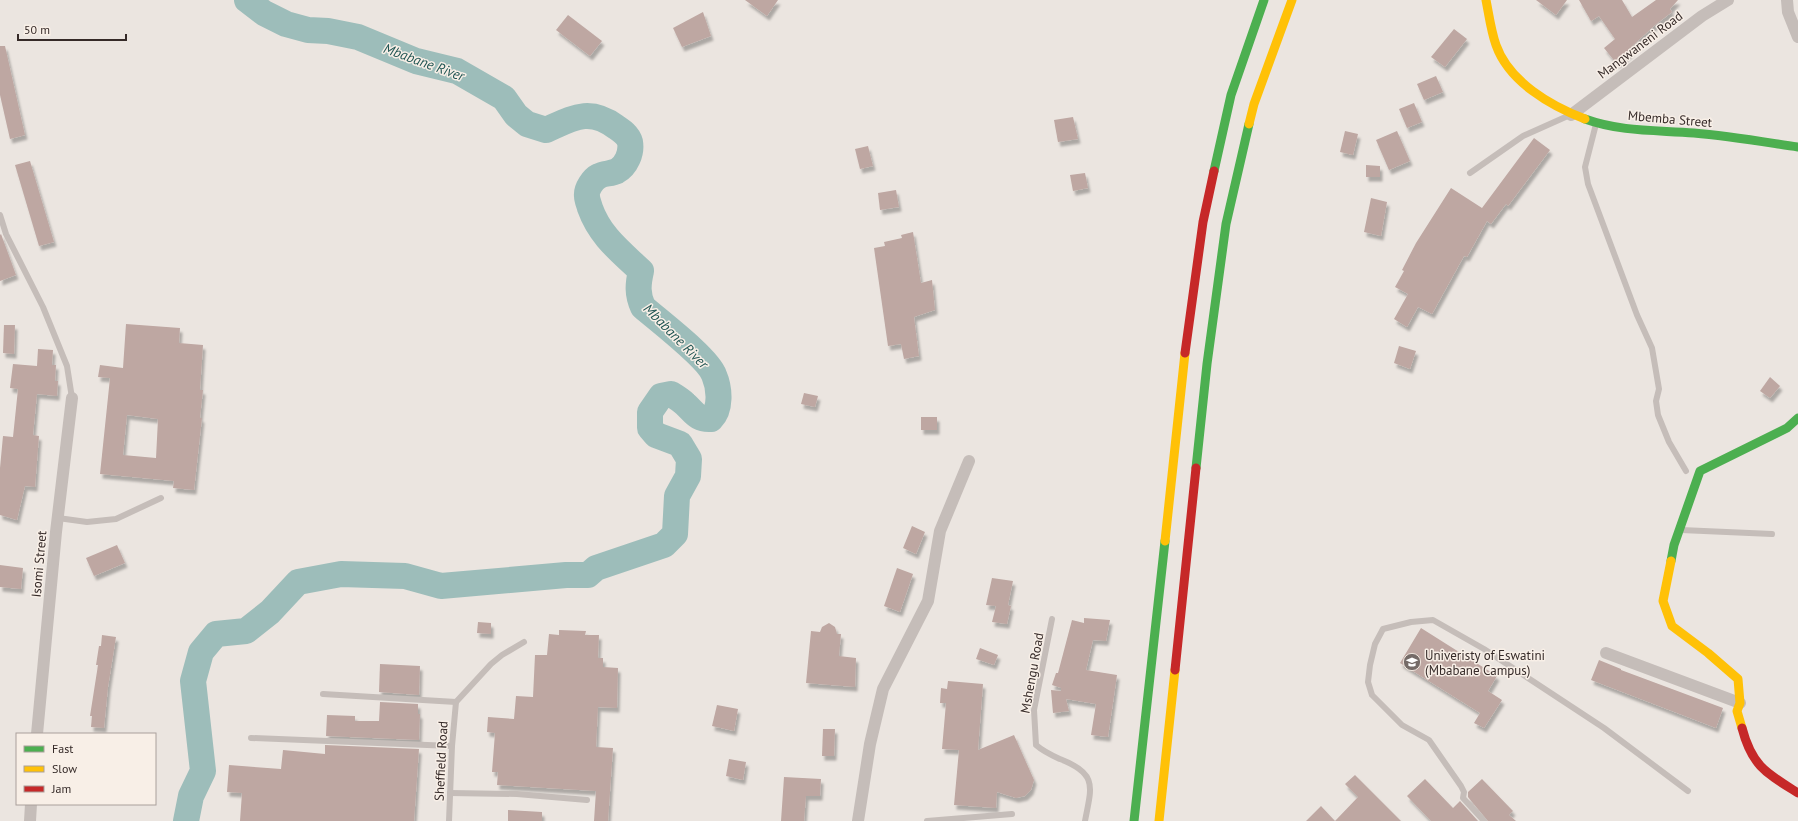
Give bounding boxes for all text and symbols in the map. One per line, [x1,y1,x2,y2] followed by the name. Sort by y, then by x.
[1594,7,1686,83] street label: Mangwaneni Road
[18,16,126,42] scale bar
[24,22,50,37] text: 50 m
[381,39,468,85] water label: Mbabane River
[1627,107,1713,131] street label: Mbemba Street
[640,300,713,373] water label: Mbabane River
[28,529,50,598] street label: Isomi Street
[1017,631,1047,715] street label: Mshengu Road
[1425,647,1545,679] place label: Univeristy of Eswatini (Mbabane Campus)
[1402,652,1422,672] school or university icon: Univeristy of Eswatini (Mbabane Campus)
[430,721,452,801] street label: Sheffield Road
[16,733,156,805] legend
[52,741,73,756] text: Fast
[52,761,77,776] text: Slow
[51,781,71,796] text: Jam

